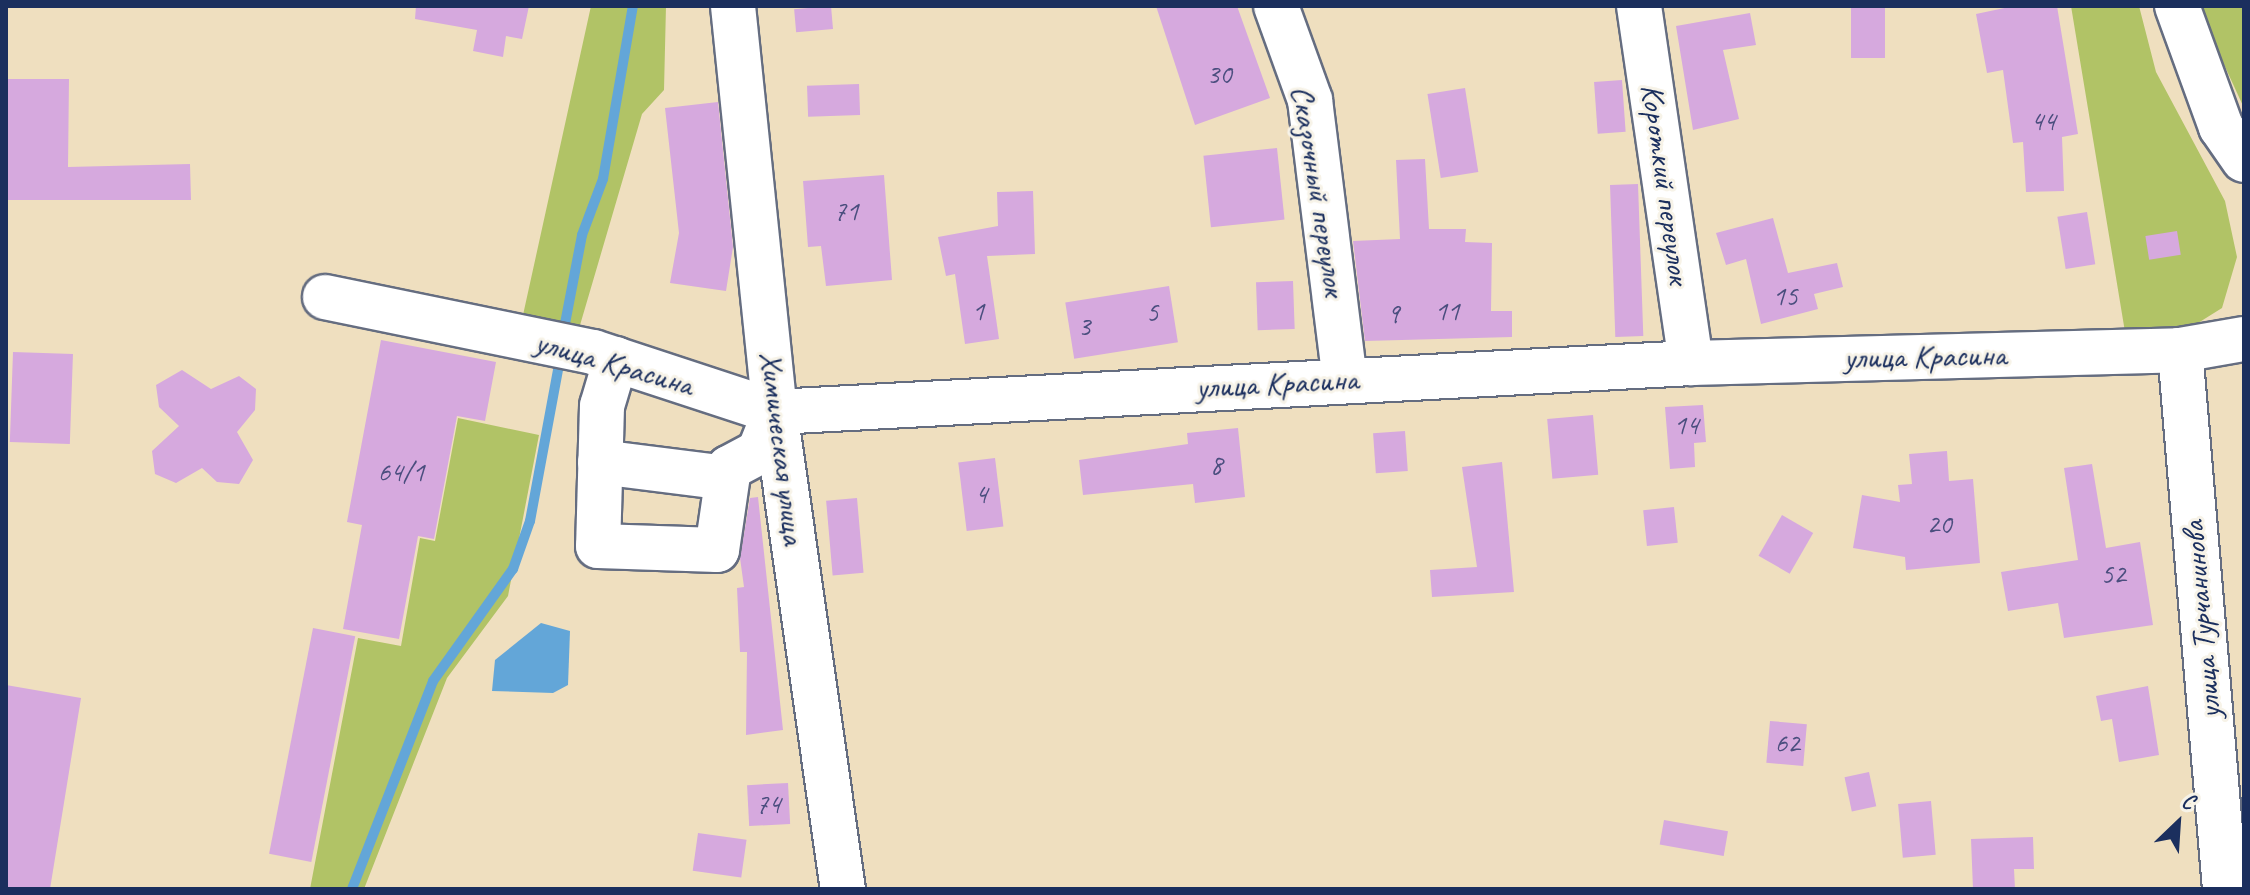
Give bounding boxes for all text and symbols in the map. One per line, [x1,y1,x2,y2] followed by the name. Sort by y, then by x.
[1206,57,1232,91] house number: 30
[1632,82,1698,286] street label: Короткий переулок
[1282,83,1354,299] street label: Сказочный переулок
[2030,104,2056,138] house number: 44
[833,194,859,228] house number: 71
[1772,279,1798,313] house number: 15
[972,294,984,328] house number: 1
[1434,294,1460,328] house number: 11
[1146,295,1158,329] house number: 5
[1387,297,1399,331] house number: 9
[1078,309,1090,343] house number: 3
[530,323,698,405] street label: улица Красина
[1843,336,2007,378] street label: улица Красина
[751,348,813,548] street label: Химическая улица
[1194,361,1360,407] street label: улица Красина
[1673,408,1699,442] house number: 14
[1210,448,1222,482] house number: 8
[377,455,425,489] house number: 64/1
[975,477,987,511] house number: 4
[1926,507,1952,541] house number: 20
[2174,519,2230,721] street label: улица Турчанинова
[2100,557,2126,591] house number: 52
[1774,726,1800,760] house number: 62
[2138,783,2218,863] north arrow
[2177,786,2199,816] text: С
[755,787,781,821] house number: 74

